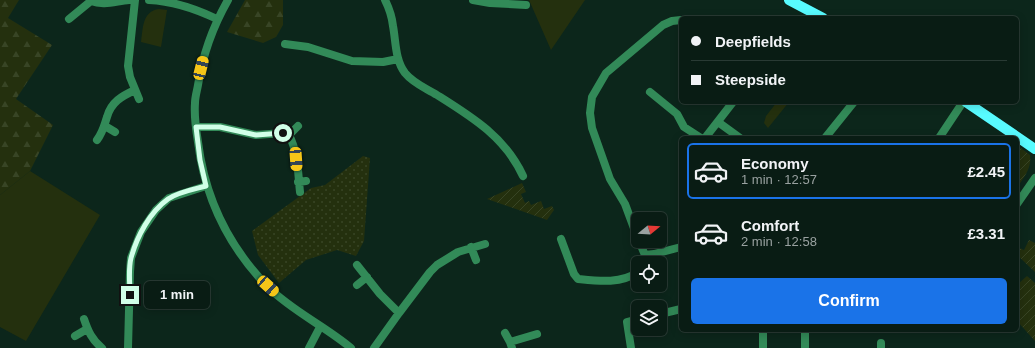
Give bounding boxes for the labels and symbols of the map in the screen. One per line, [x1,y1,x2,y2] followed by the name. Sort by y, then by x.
[192,55,210,81] car
[274,124,292,142] route start
[289,147,303,171] car
[631,212,667,248] north arrow
[255,274,281,298] car
[144,281,210,309] callout: 1 min
[121,286,139,304] route end

